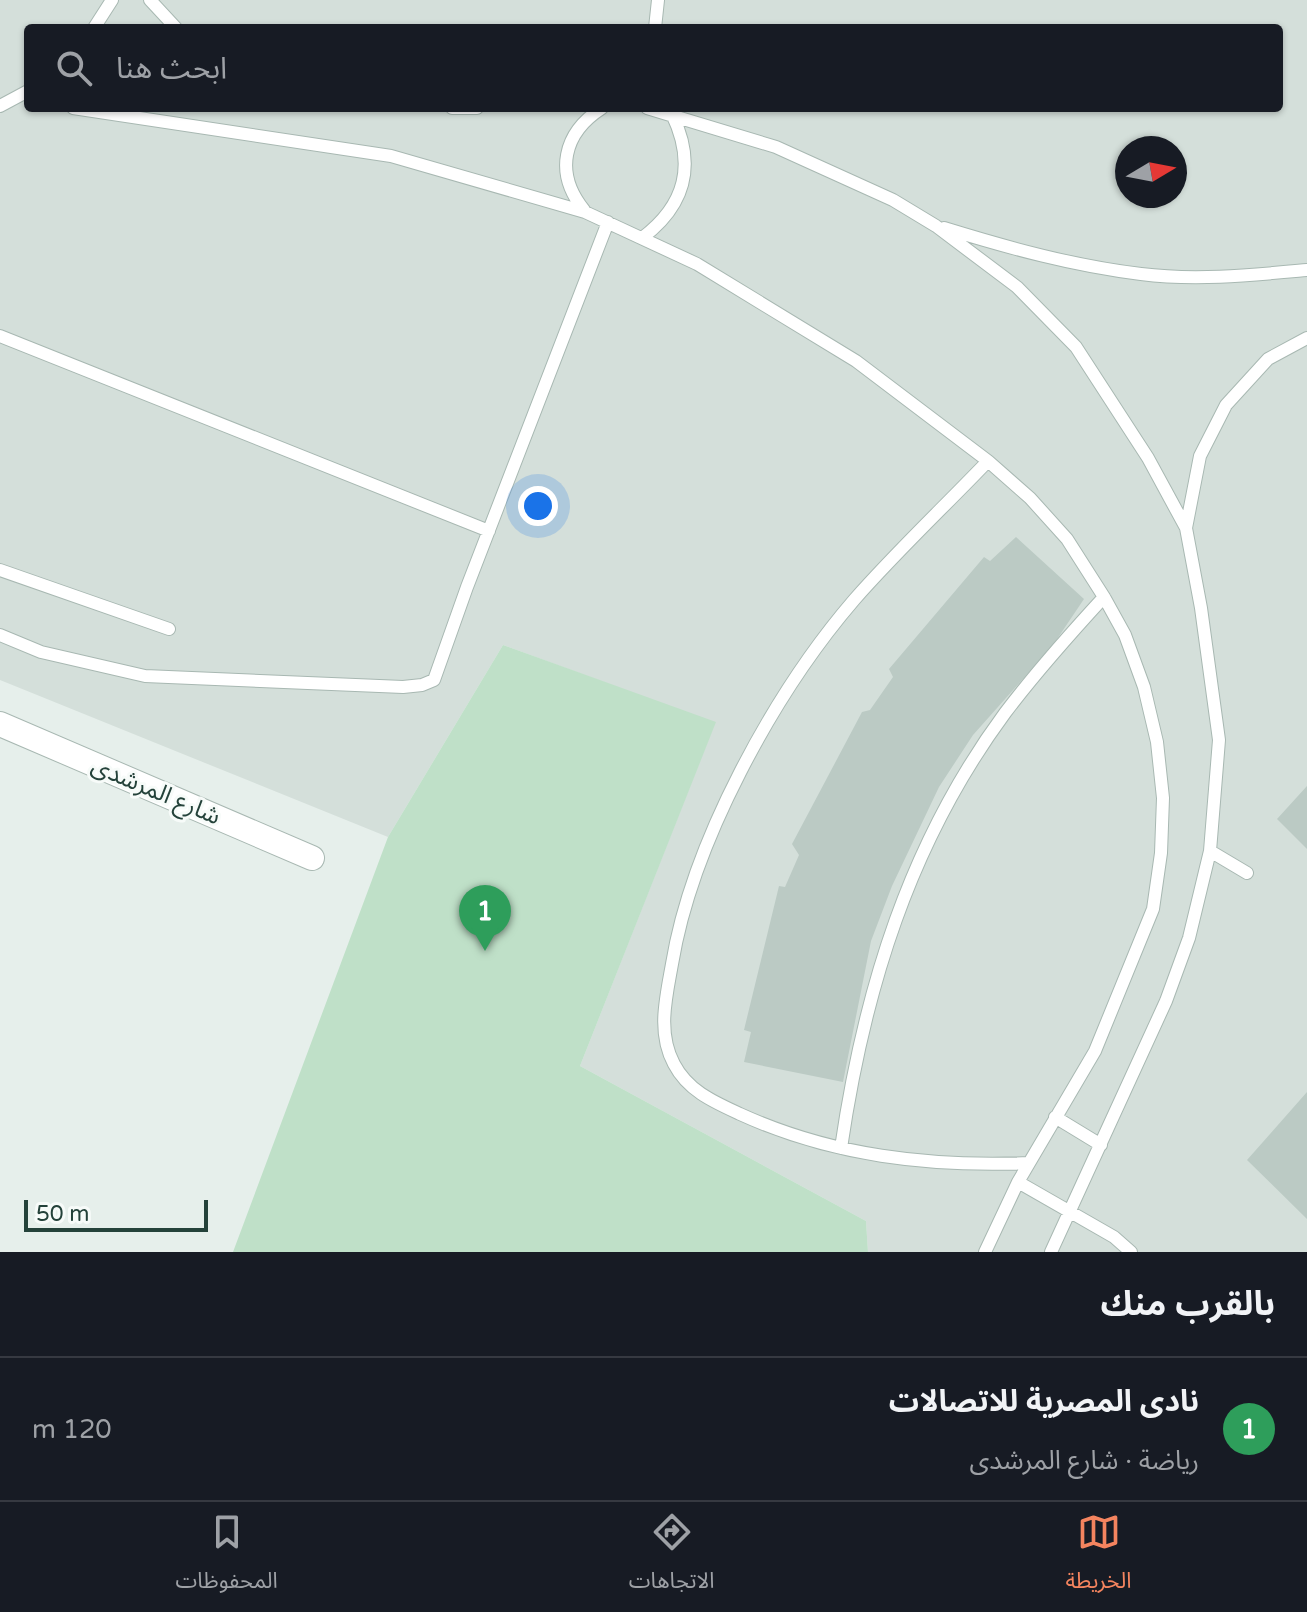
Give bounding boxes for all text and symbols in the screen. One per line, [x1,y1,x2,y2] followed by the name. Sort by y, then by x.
[24,24,1283,112] search box
[52,46,96,90] icon: search
[116,50,227,87] text: ابحث هنا
[1115,136,1187,208] north arrow
[518,486,558,526] your location
[86,751,225,833] street label: شارع المرشدى
[459,885,511,951] pin: 1
[24,1196,208,1232] scale bar
[36,1201,90,1227] text: 50 m
[1100,1284,1275,1325] text: بالقرب منك
[889,1383,1199,1420] text: نادى المصرية للاتصالات
[32,1414,112,1445] text: 120 m
[1241,1414,1257,1445] text: 1
[970,1445,1199,1476] text: رياضة · شارع المرشدى
[176,1510,278,1604] tab: المحفوظات
[629,1510,715,1604] tab: الاتجاهات
[1066,1510,1132,1604] tab: الخريطة

